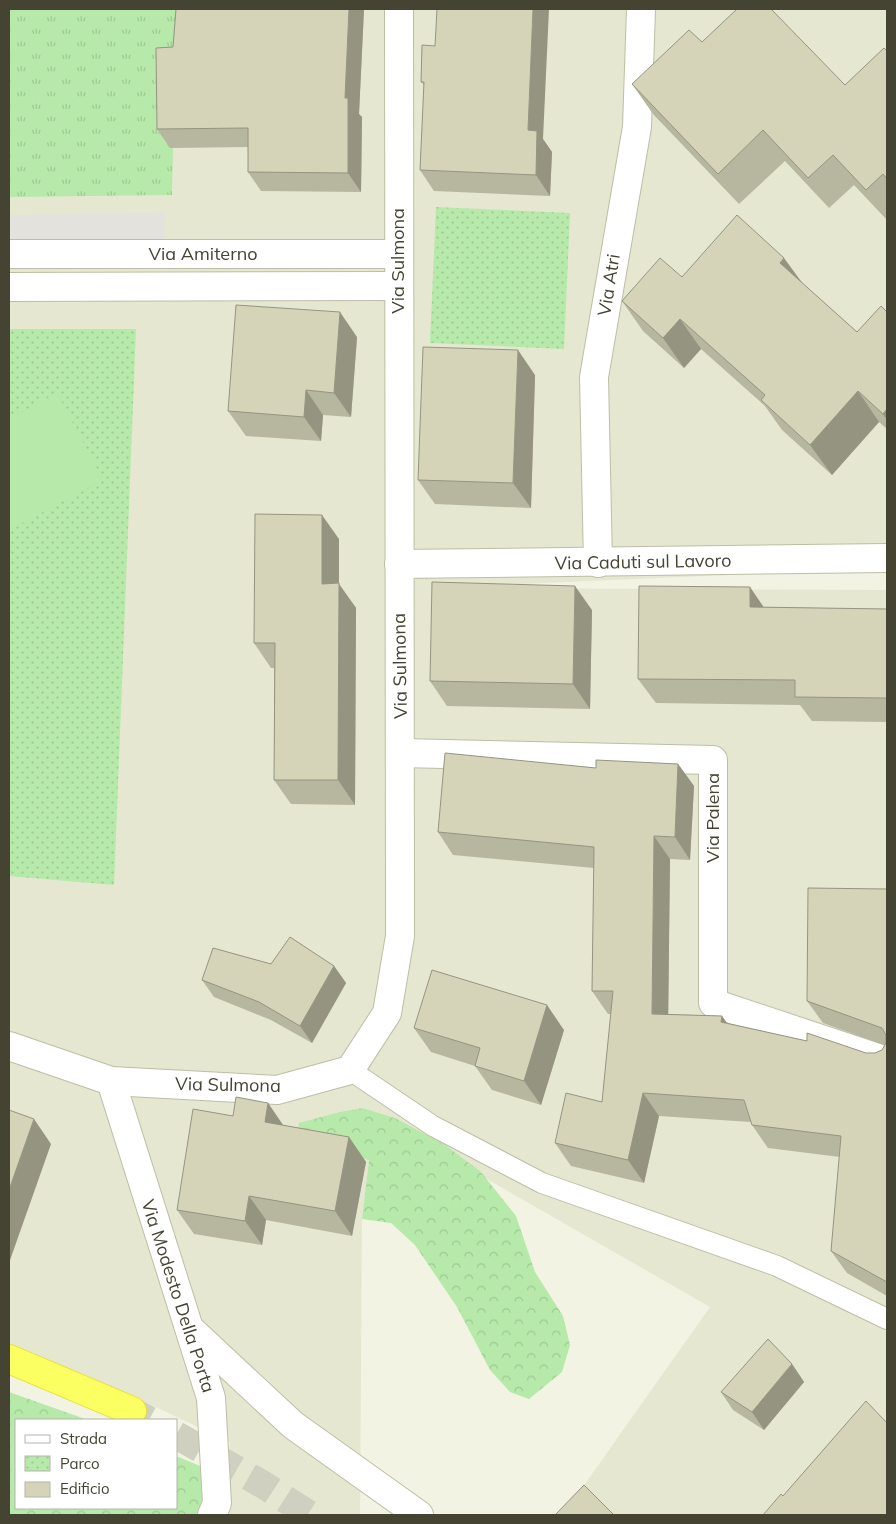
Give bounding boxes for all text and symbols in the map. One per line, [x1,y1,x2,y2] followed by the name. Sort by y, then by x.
[386,208,409,314] street label: Via Sulmona
[148,242,258,265] street label: Via Amiterno
[592,252,625,318] street label: Via Atri
[554,548,732,575] street label: Via Caduti sul Lavoro
[387,613,412,719] street label: Via Sulmona
[701,773,724,863] street label: Via Palena
[175,1072,281,1097] street label: Via Sulmona
[136,1196,221,1395] street label: Via Modesto Della Porta
[15,1419,178,1509] legend
[60,1429,107,1448] text: Strada
[60,1454,100,1473] text: Parco
[60,1479,110,1498] text: Edificio

